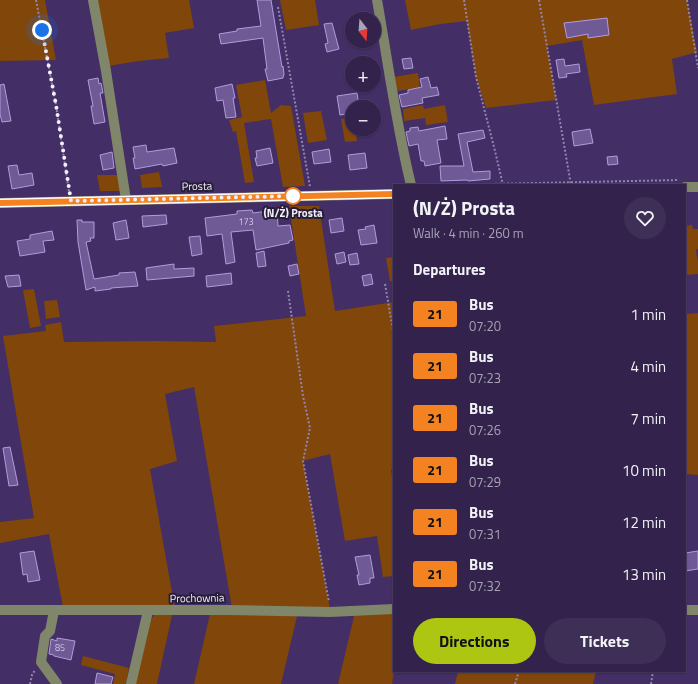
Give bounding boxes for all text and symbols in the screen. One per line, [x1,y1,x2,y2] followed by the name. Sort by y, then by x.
[345,12,381,48] north arrow
[345,12,381,136] map controls
[32,20,52,40] your location
[345,56,381,92] button: +
[345,100,381,136] button: −
[182,178,213,194] street label: Prosta
[284,187,302,205] marker: (N/Ż) Prosta
[413,193,515,222] text: (N/Ż) Prosta
[624,197,666,239] button: heart
[263,205,323,221] place label: (N/Ż) Prosta
[238,215,254,228] house number: 173
[413,223,524,243] text: Walk · 4 min · 260 m
[413,258,486,281] text: Departures
[469,293,494,316] text: Bus
[427,303,443,324] text: 21
[630,303,666,326] text: 1 min
[469,316,501,336] text: 07:20
[469,345,494,368] text: Bus
[427,355,443,376] text: 21
[630,355,666,378] text: 4 min
[469,368,501,388] text: 07:23
[469,397,494,420] text: Bus
[427,407,443,428] text: 21
[630,407,666,430] text: 7 min
[469,420,501,440] text: 07:26
[469,449,494,472] text: Bus
[427,459,443,480] text: 21
[622,459,666,482] text: 10 min
[469,472,501,492] text: 07:29
[469,501,494,524] text: Bus
[427,511,443,532] text: 21
[622,511,666,534] text: 12 min
[469,524,501,544] text: 07:31
[469,553,494,576] text: Bus
[427,563,443,584] text: 21
[622,563,666,586] text: 13 min
[469,576,501,596] text: 07:32
[170,590,225,606] street label: Prochownia
[413,618,536,664] button: Directions
[544,618,666,664] button: Tickets
[55,641,65,654] house number: 85

